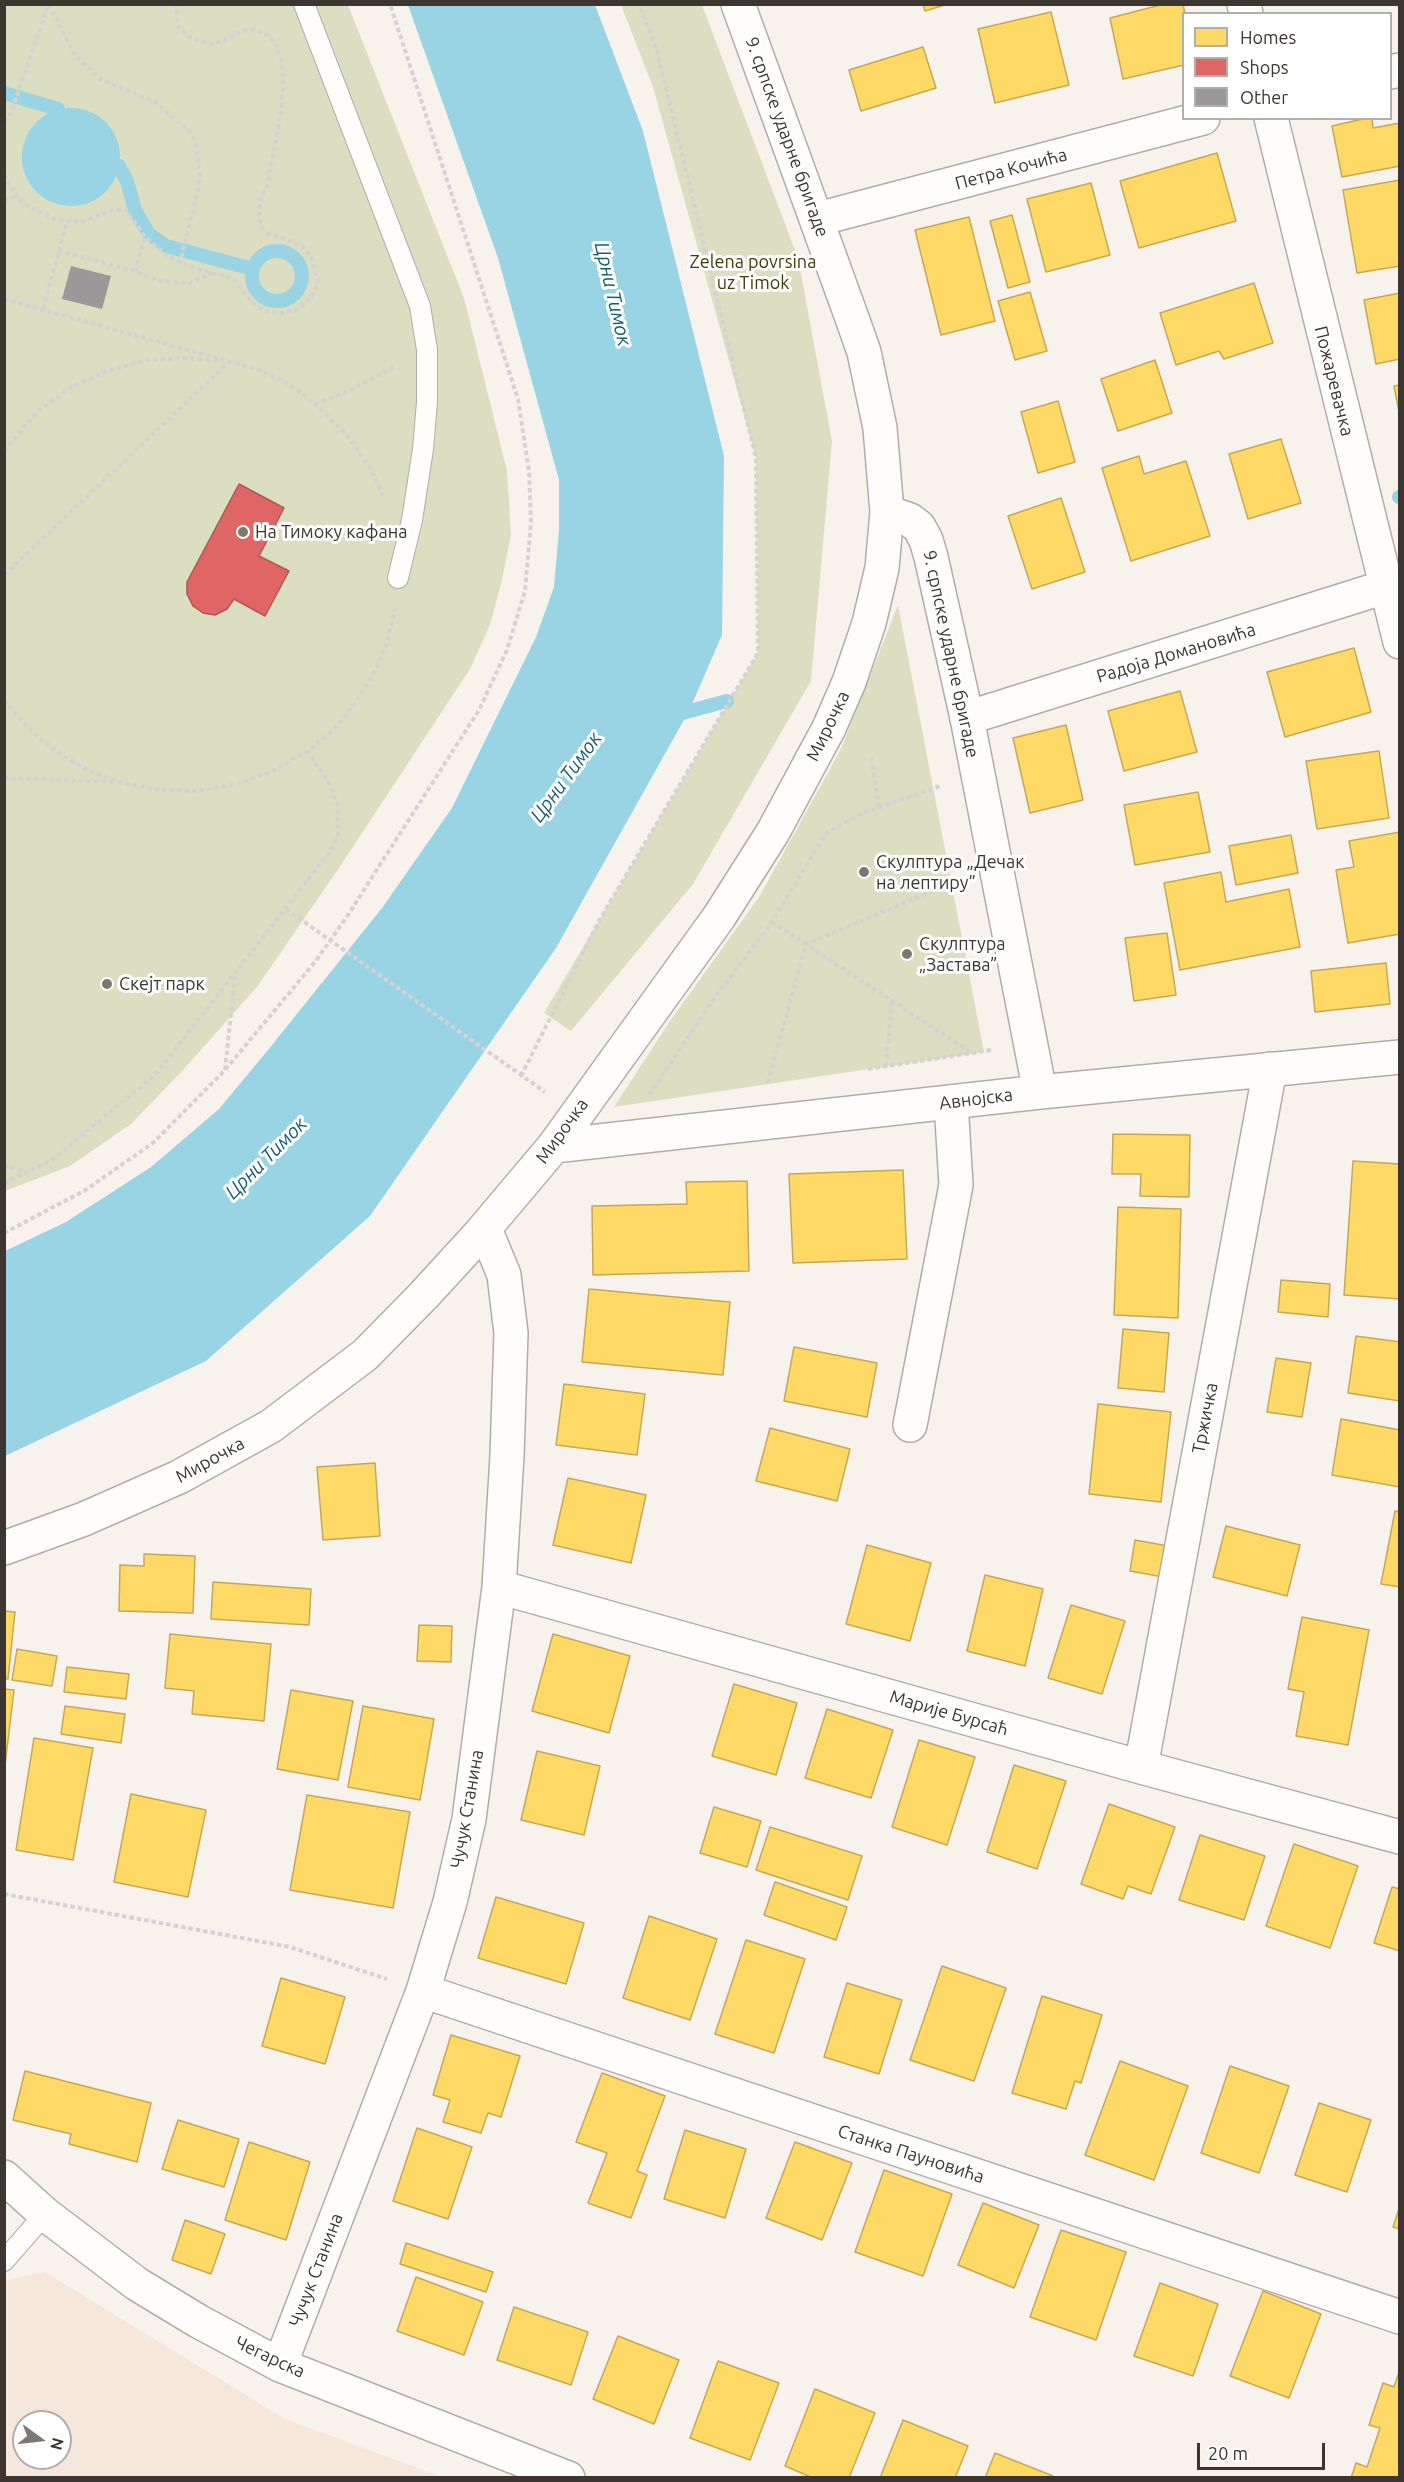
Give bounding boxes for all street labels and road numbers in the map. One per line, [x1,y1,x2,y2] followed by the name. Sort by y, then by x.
[741,34,833,240] street label: 9. српске ударне бригаде
[953,144,1069,194] street label: Петра Кочића
[1310,324,1358,438] street label: Пожаревачка
[918,548,984,760] street label: 9. српске ударне бригаде
[1094,619,1258,687] street label: Радоја Домановића
[802,687,854,765] street label: Мирочка
[938,1084,1014,1114] street label: Авнојска
[531,1094,593,1168] street label: Мирочка
[1188,1381,1222,1455] street label: Тржичка
[172,1432,248,1488] street label: Мирочка
[887,1686,1011,1740] street label: Марије Бурсаћ
[446,1748,488,1870] street label: Чучук Станина
[835,2120,987,2188] street label: Станка Пауновића
[284,2210,348,2330] street label: Чучук Станина
[231,2331,309,2383] street label: Чегарска

